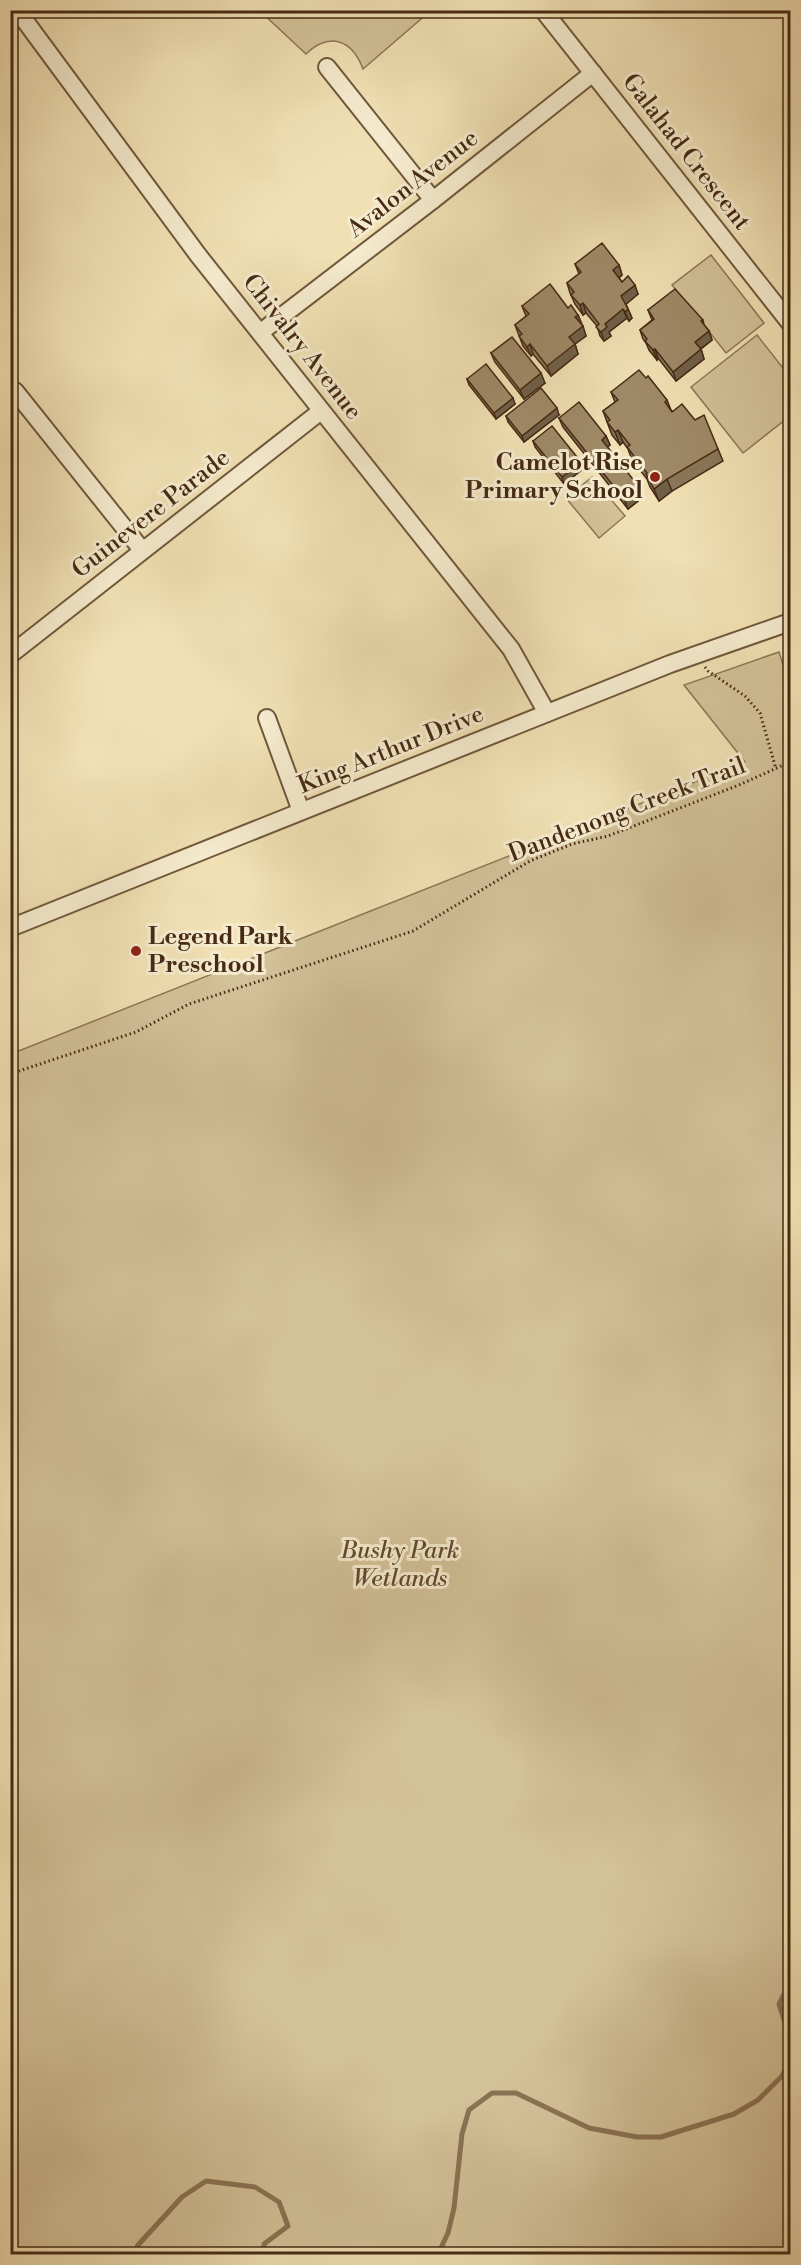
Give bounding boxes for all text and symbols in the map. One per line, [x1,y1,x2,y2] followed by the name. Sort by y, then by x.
[616,68,757,237] street label: Galahad Crescent
[341,123,485,245] street label: Avalon Avenue
[236,268,368,426] street label: Chivalry Avenue
[66,443,236,585] street label: Guinevere Parade
[465,448,643,506] place label: Camelot Rise Primary School
[648,470,662,484] marker: Camelot Rise Primary School
[294,699,488,801] street label: King Arthur Drive
[504,751,750,869] street label: Dandenong Creek Trail
[148,922,294,980] place label: Legend Park Preschool
[129,944,143,958] marker: Legend Park Preschool
[340,1536,459,1594] park label: Bushy Park Wetlands

